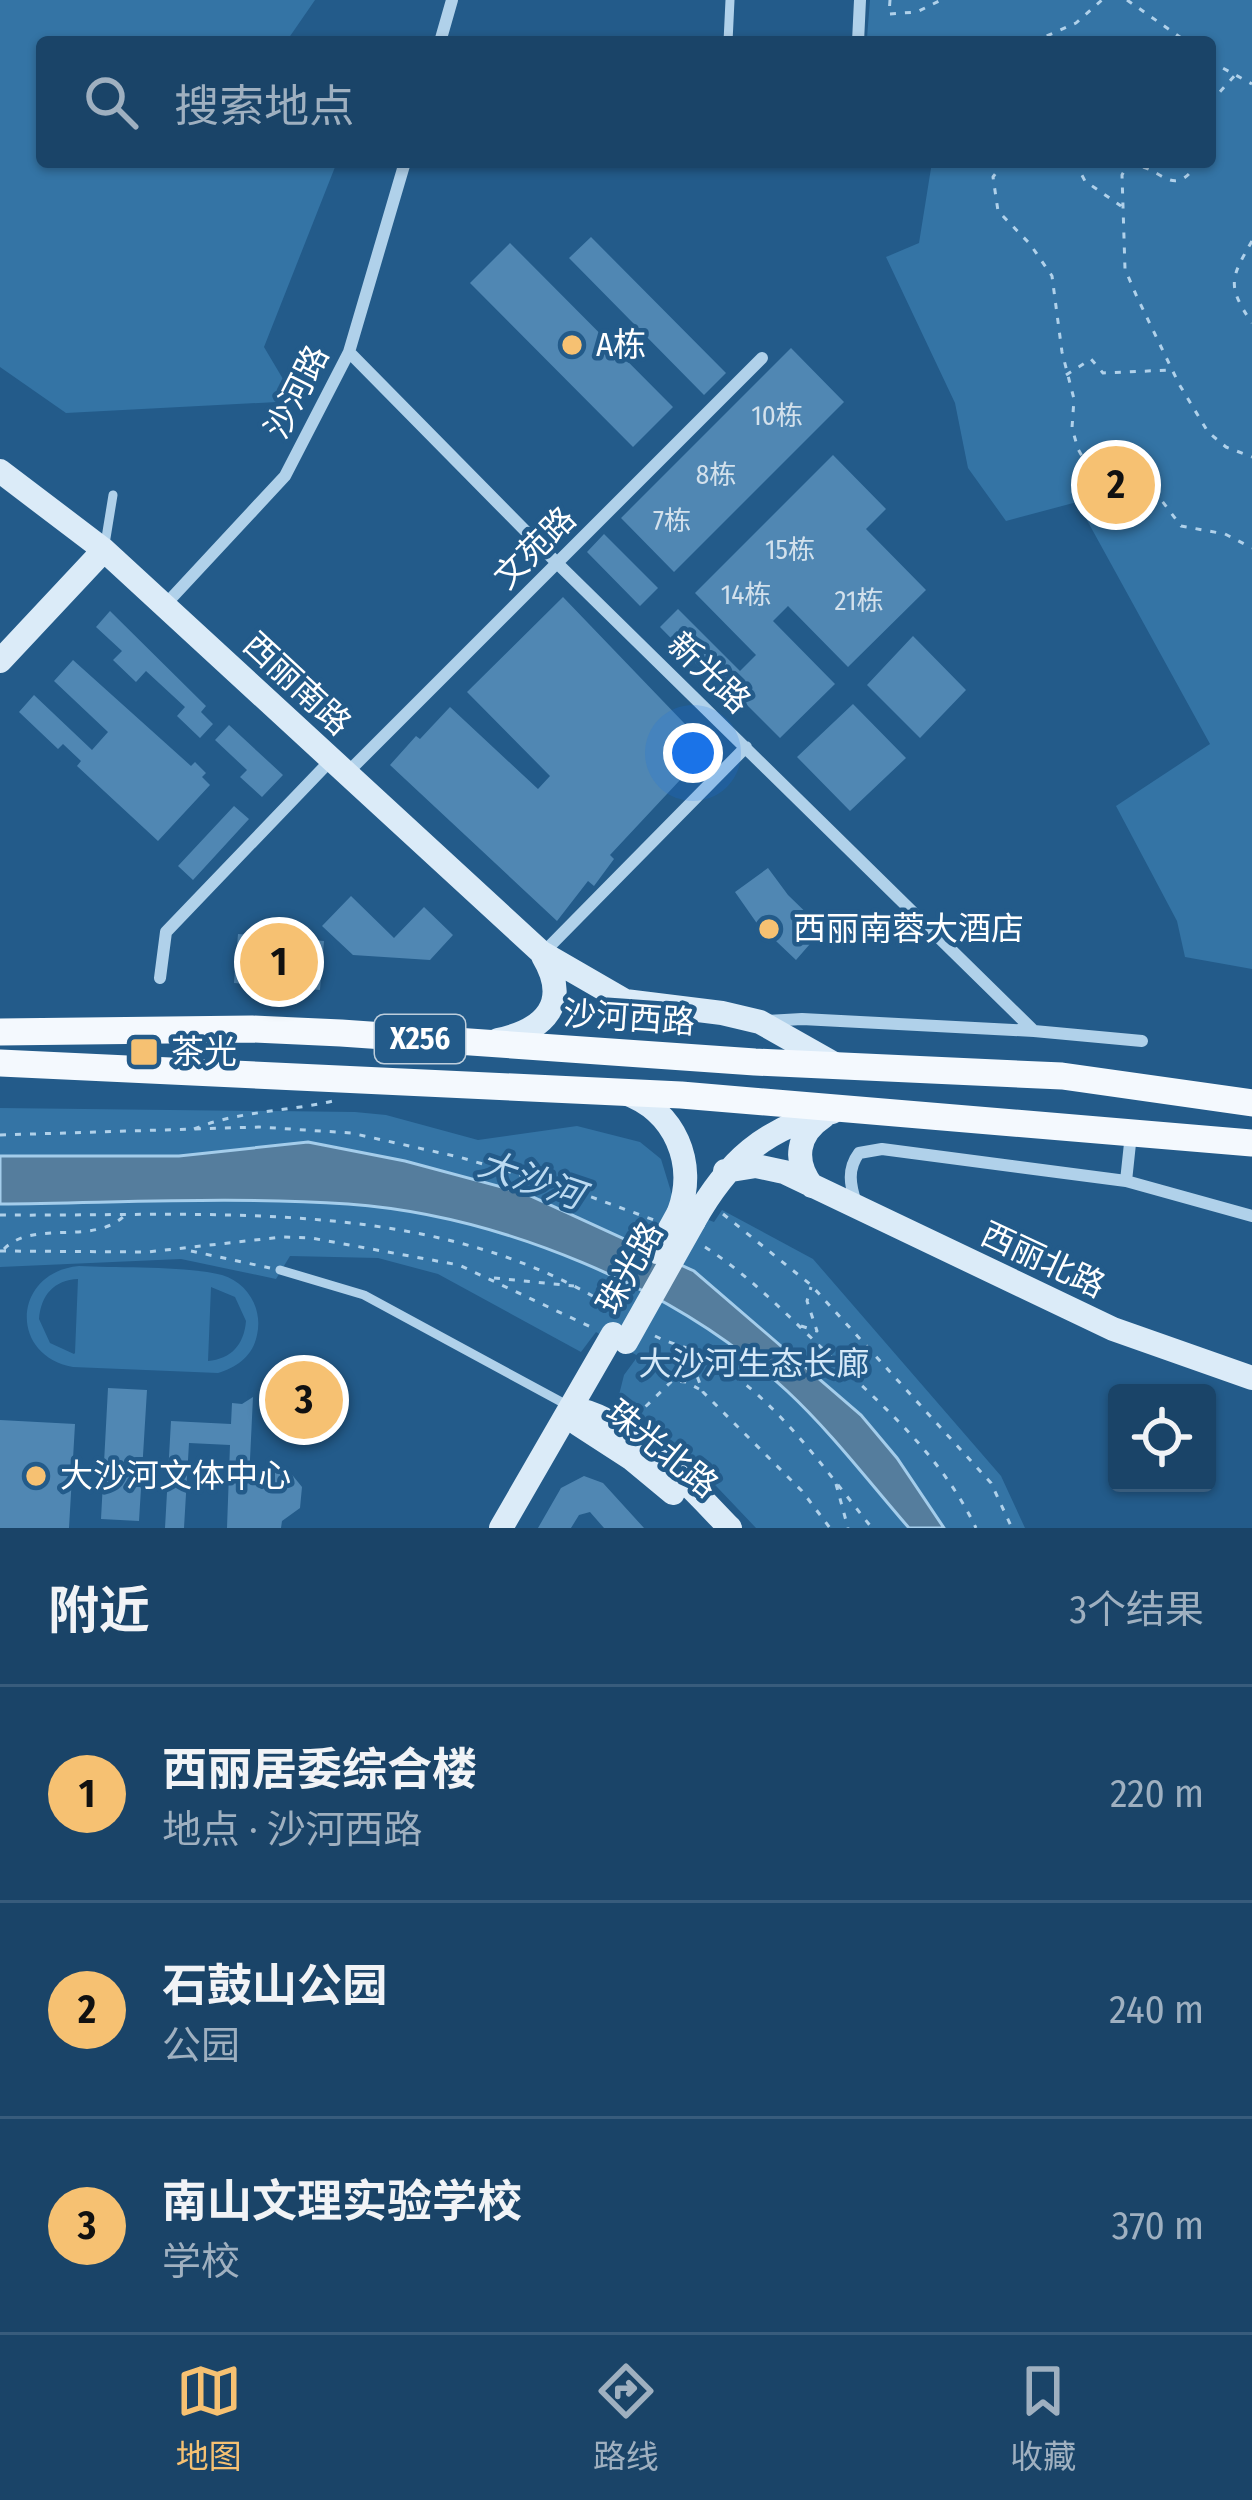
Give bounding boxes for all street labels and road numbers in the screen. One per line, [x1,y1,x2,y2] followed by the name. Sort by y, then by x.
[257,339,337,445] street label: 沙河路
[486,499,584,597] street label: 文苑路
[235,624,359,744] street label: 西丽南路
[659,624,759,722] street label: 新光路
[562,993,696,1043] street label: 沙河西路
[375,1015,465,1063] road number: X256
[975,1214,1111,1306] street label: 西丽北路
[589,1215,671,1321] street label: 珠光路
[598,1392,726,1506] street label: 珠光北路

